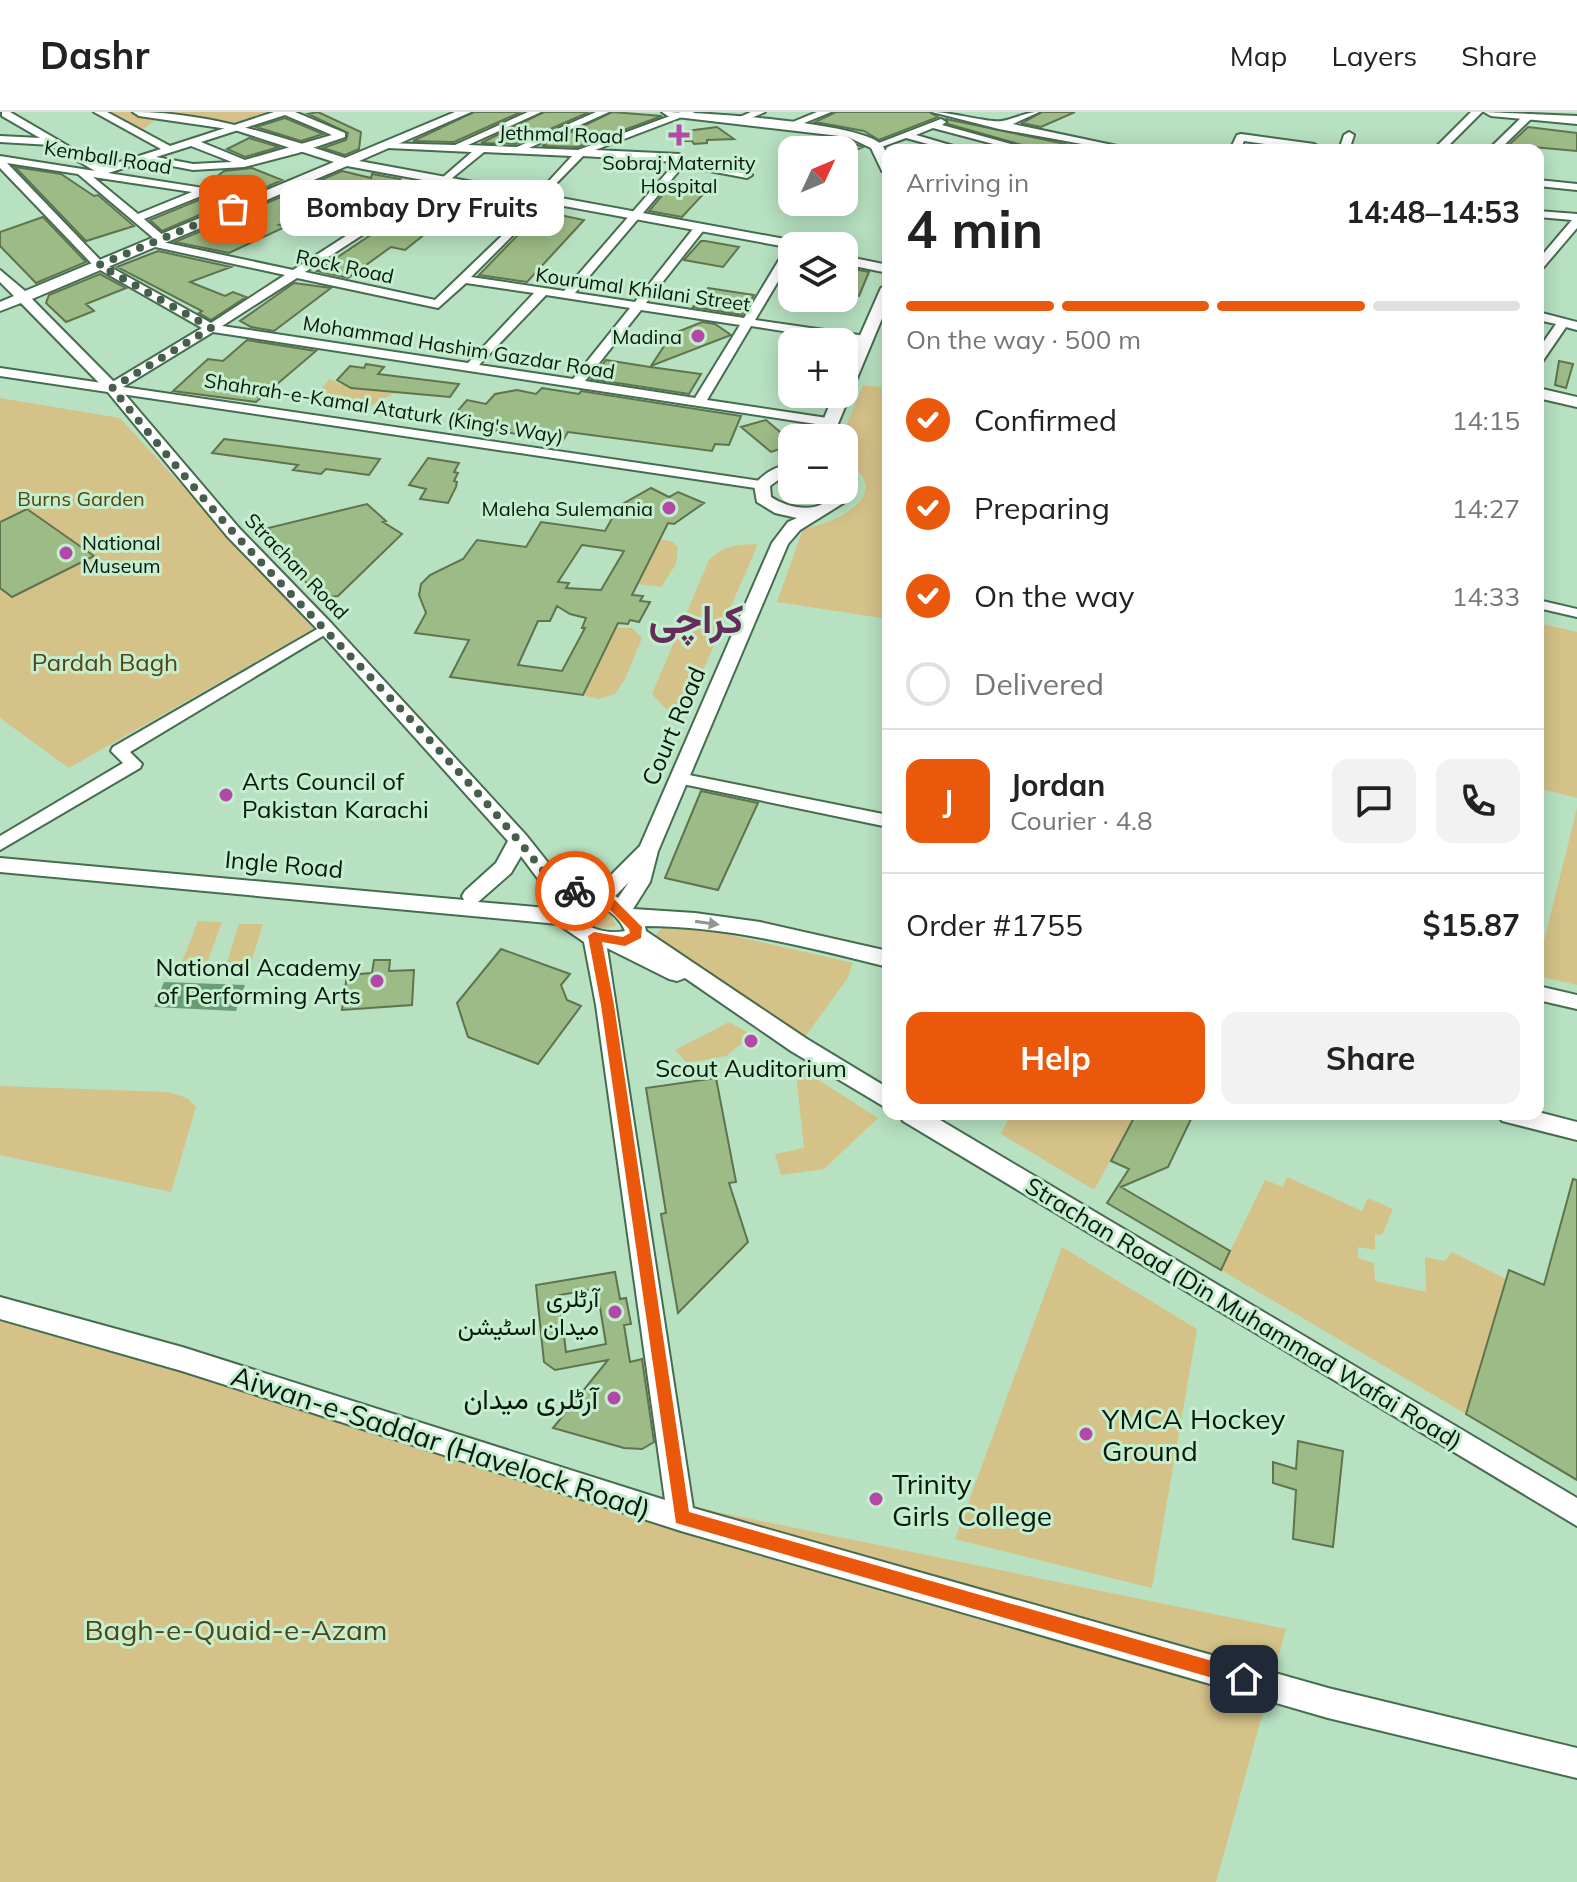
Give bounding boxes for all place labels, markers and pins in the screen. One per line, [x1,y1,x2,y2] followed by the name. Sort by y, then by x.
[668,124,690,146] marker: Sobraj Maternity Hospital
[602,150,756,198] place label: Sobraj Maternity Hospital
[199,175,267,243] pin
[281,181,565,237] callout: Bombay Dry Fruits
[612,324,682,349] place label: Madina
[689,327,707,345] marker: Madina
[482,496,653,521] place label: Maleha Sulemania
[660,499,678,517] marker: Maleha Sulemania
[82,530,161,578] place label: National Museum
[57,544,75,562] marker: National Museum
[242,766,429,824] place label: Arts Council of Pakistan Karachi
[217,786,235,804] marker: Arts Council of Pakistan Karachi
[156,952,361,1010] place label: National Academy of Performing Arts
[368,972,386,990] marker: National Academy of Performing Arts
[742,1032,760,1050] marker: Scout Auditorium
[655,1053,847,1083] place label: Scout Auditorium
[458,1283,601,1341] place label: آرٹلری میدان اسٹیشن
[606,1303,624,1321] marker: آرٹلری میدان اسٹیشن
[463,1381,601,1417] place label: آرٹلری میدان
[605,1389,623,1407] marker: آرٹلری میدان
[1101,1401,1285,1468] place label: YMCA Hockey Ground
[1077,1425,1095,1443] marker: YMCA Hockey Ground
[892,1466,1052,1533] place label: Trinity Girls College
[867,1490,885,1508] marker: Trinity Girls College
[1210,1645,1278,1713] pin

